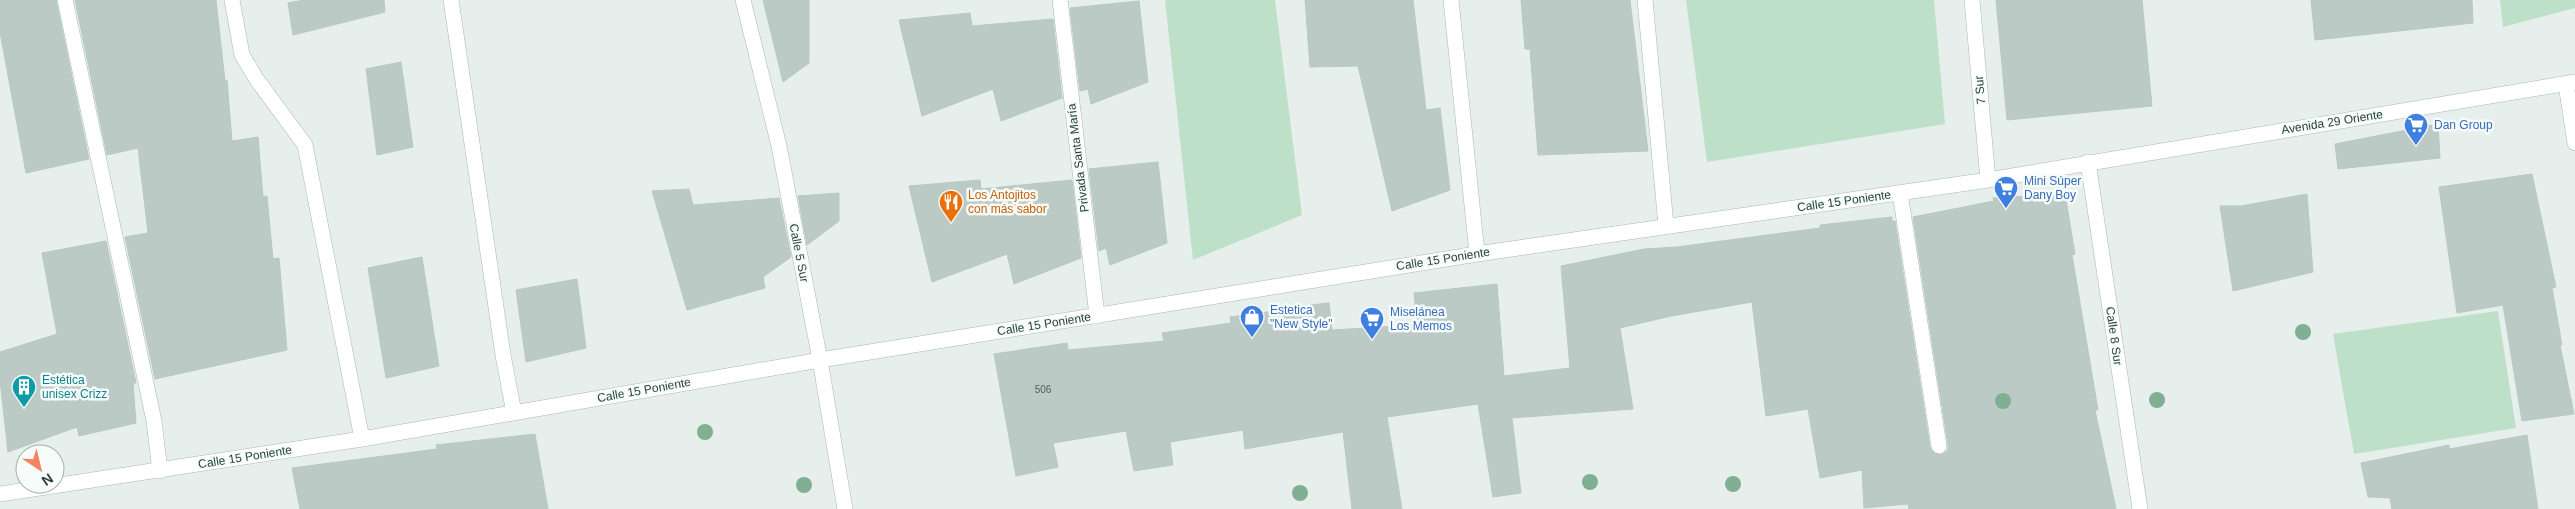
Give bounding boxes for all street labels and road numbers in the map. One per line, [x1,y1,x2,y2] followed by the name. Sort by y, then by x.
[1972,75,1988,105] street label: 7 Sur
[1064,103,1092,213] street label: Privada Santa María
[2280,107,2384,137] street label: Avenida 29 Oriente
[1796,187,1892,215] street label: Calle 15 Poniente
[786,223,812,283] street label: Calle 5 Sur
[1395,245,1491,273] street label: Calle 15 Poniente
[2103,306,2125,366] street label: Calle 8 Sur
[996,310,1092,338] street label: Calle 15 Poniente
[596,375,692,405] street label: Calle 15 Poniente
[197,443,293,471] street label: Calle 15 Poniente

